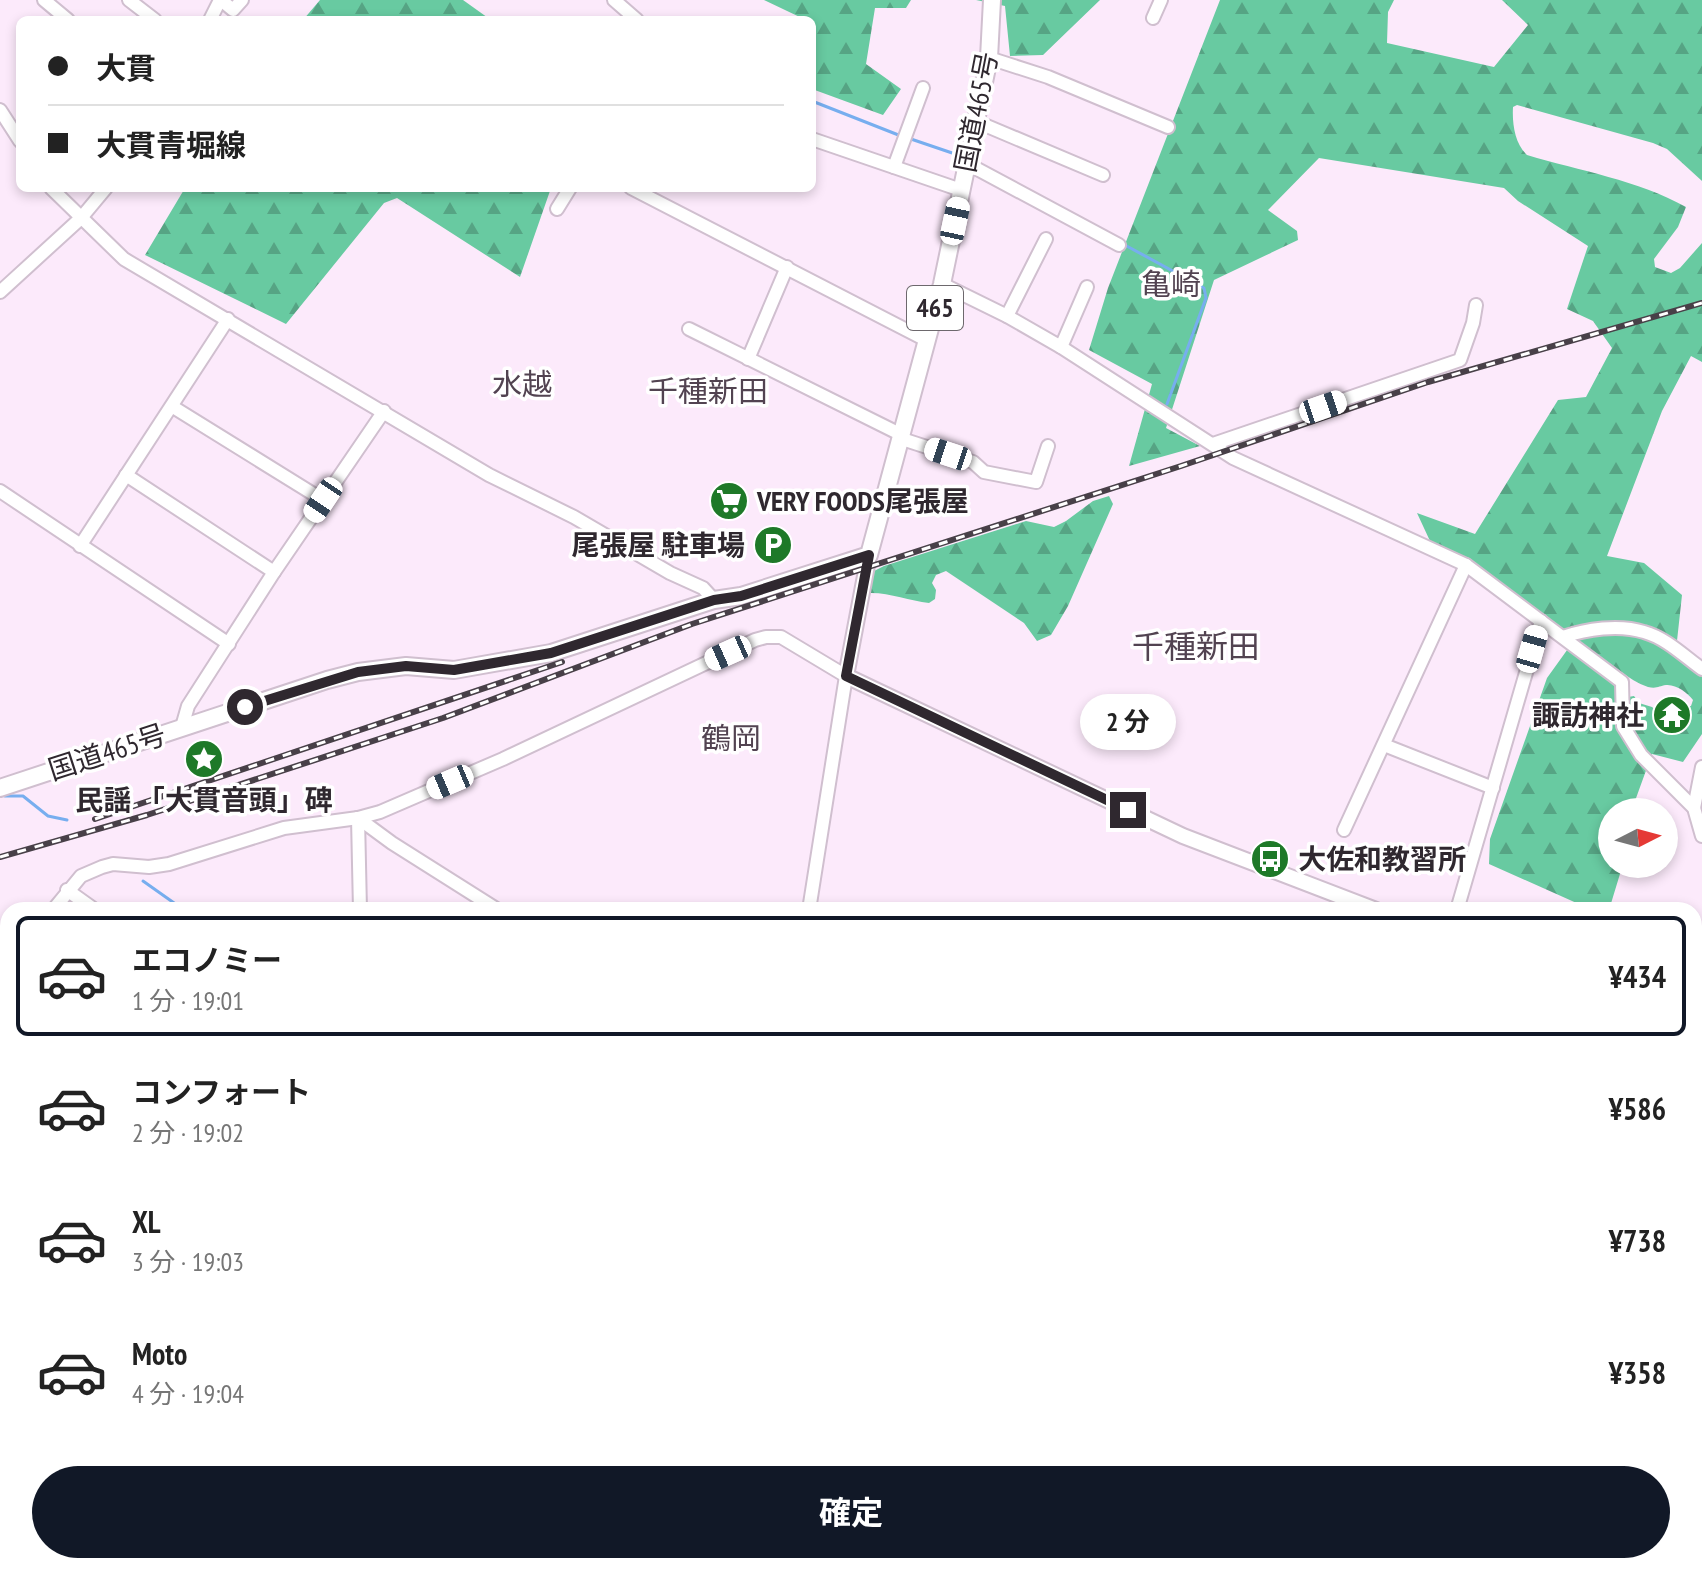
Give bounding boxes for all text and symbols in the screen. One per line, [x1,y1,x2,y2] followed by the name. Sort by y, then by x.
[96,48,156,87] text: 大貫
[946,49,1005,175] street label: 国道465号
[96,125,246,164] text: 大貫青堀線
[938,195,972,247] car
[1141,264,1201,303] district label: 亀崎
[907,286,963,330] road number: 465
[492,364,552,403] district label: 水越
[648,371,768,410] district label: 千種新田
[1296,388,1350,426] car
[921,435,975,473] car
[300,473,346,527] car
[708,480,750,522] supermarket icon: VERY FOODS尾張屋
[756,482,969,519] place label: VERY FOODS尾張屋
[752,524,794,566] parking icon: 尾張屋 駐車場
[571,526,745,563] place label: 尾張屋 駐車場
[1514,623,1550,675] car
[1132,625,1260,667] district label: 千種新田
[701,632,755,674] car
[227,689,263,725] route start
[1080,694,1176,750] callout: 2 分
[1651,694,1693,736] temple icon: 諏訪神社
[1532,696,1644,733] place label: 諏訪神社
[1106,705,1150,738] text: 2 分
[43,715,170,788] street label: 国道465号
[701,718,761,757] district label: 鶴岡
[183,738,225,780] place icon: 民謡 「大貫音頭」碑
[423,762,477,802] car
[75,781,333,818] place label: 民謡 「大貫音頭」碑
[1110,792,1146,828] route end
[1598,798,1678,878] north arrow
[1598,798,1678,878] map controls
[1249,838,1291,880] bus stop icon: 大佐和教習所
[1298,840,1466,877] place label: 大佐和教習所
[36,940,108,1012] icon: car
[132,940,282,979] text: エコノミー
[1609,957,1666,996] text: ¥434
[132,984,244,1017] text: 1 分 · 19:01
[36,1072,108,1144] icon: car
[132,1072,311,1111] text: コンフォート
[1609,1089,1666,1128] text: ¥586
[132,1116,244,1149] text: 2 分 · 19:02
[132,1202,161,1241] text: XL
[36,1204,108,1276] icon: car
[1609,1221,1666,1260] text: ¥738
[132,1245,244,1278] text: 3 分 · 19:03
[132,1334,187,1373] text: Moto
[36,1336,108,1408] icon: car
[1609,1353,1666,1392] text: ¥358
[132,1377,244,1410] text: 4 分 · 19:04
[32,1466,1670,1558] button: 確定

